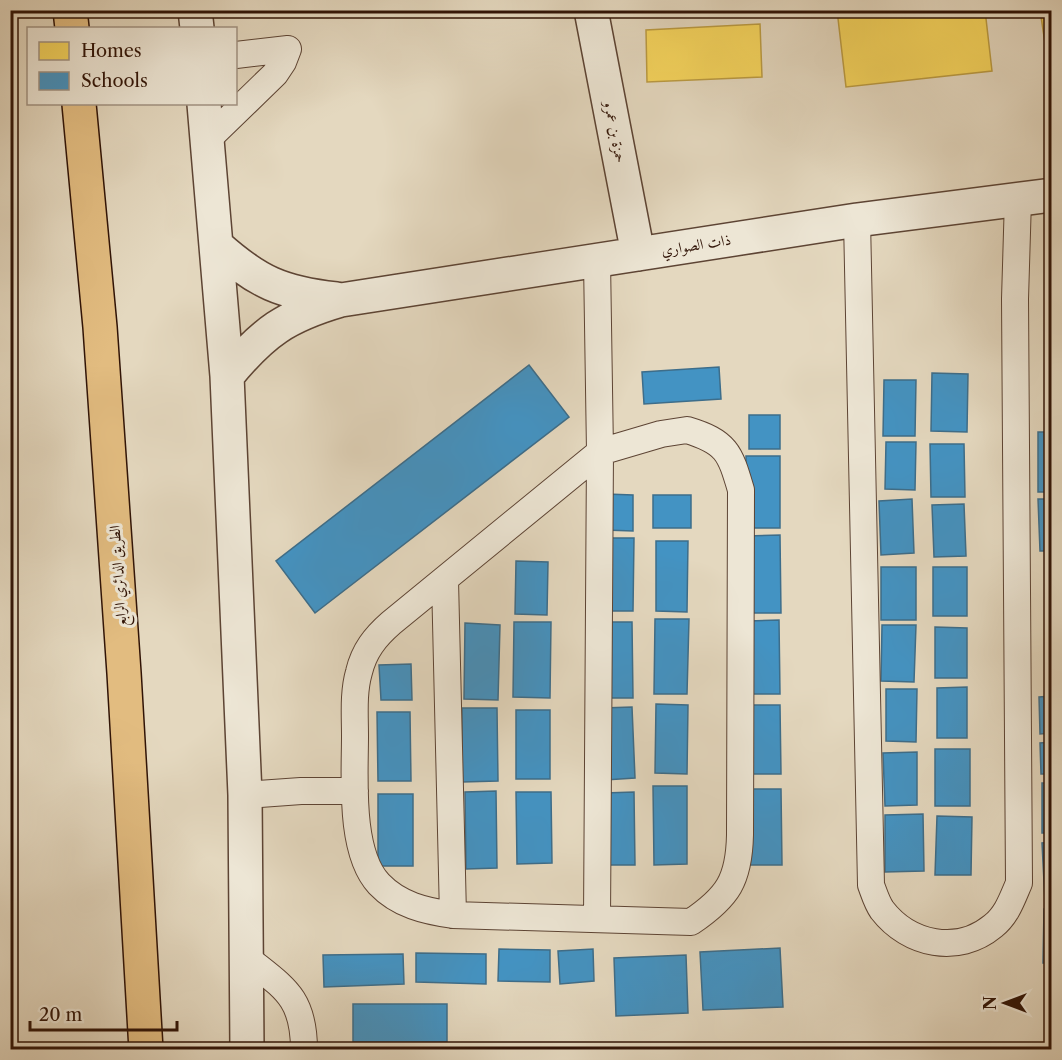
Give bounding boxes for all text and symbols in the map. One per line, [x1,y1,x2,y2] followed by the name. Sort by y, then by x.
[27,27,237,105] legend
[81,40,142,62] text: Homes
[81,70,148,92] text: Schools
[599,97,631,165] street label: حمزة بن عمرو
[660,230,733,262] street label: ذات الصواري
[104,524,136,627] street label: الطريق الدائري الرابع
[975,973,1035,1033] north arrow
[30,994,177,1032] scale bar
[980,996,1000,1010] text: N
[39,1004,83,1026] text: 20 m

